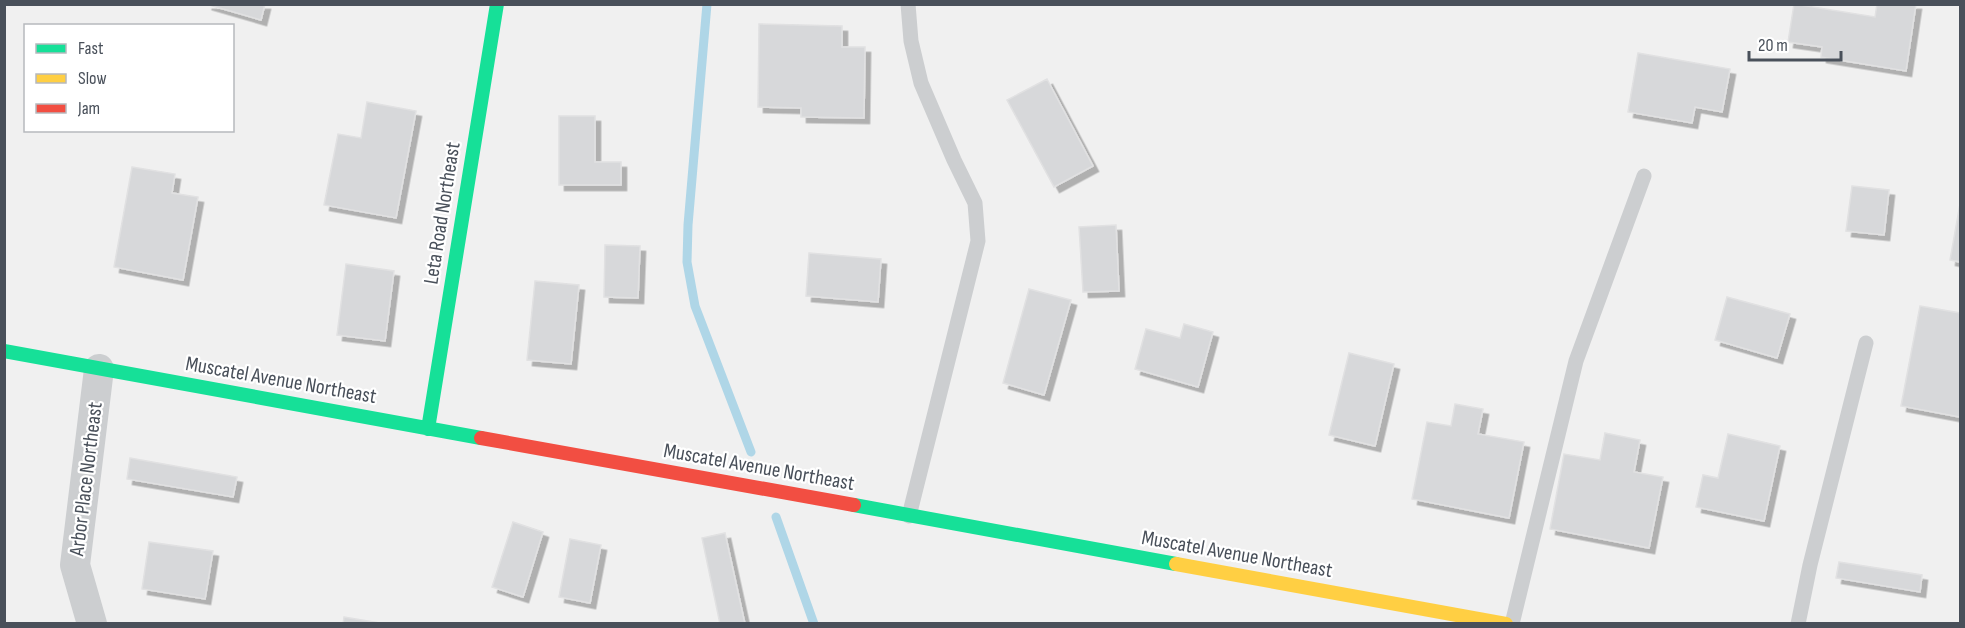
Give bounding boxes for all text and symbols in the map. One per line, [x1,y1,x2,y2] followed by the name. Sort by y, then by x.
[24,24,234,132] legend
[1749,24,1840,62] scale bar
[1758,35,1788,56] text: 20 m
[78,38,104,59] text: Fast
[78,68,107,89] text: Slow
[77,98,100,119] text: Jam
[418,140,466,286] street label: Leta Road Northeast
[184,351,378,409] street label: Muscatel Avenue Northeast
[64,401,108,558] street label: Arbor Place Northeast
[662,438,856,496] street label: Muscatel Avenue Northeast
[1140,525,1334,583] street label: Muscatel Avenue Northeast

